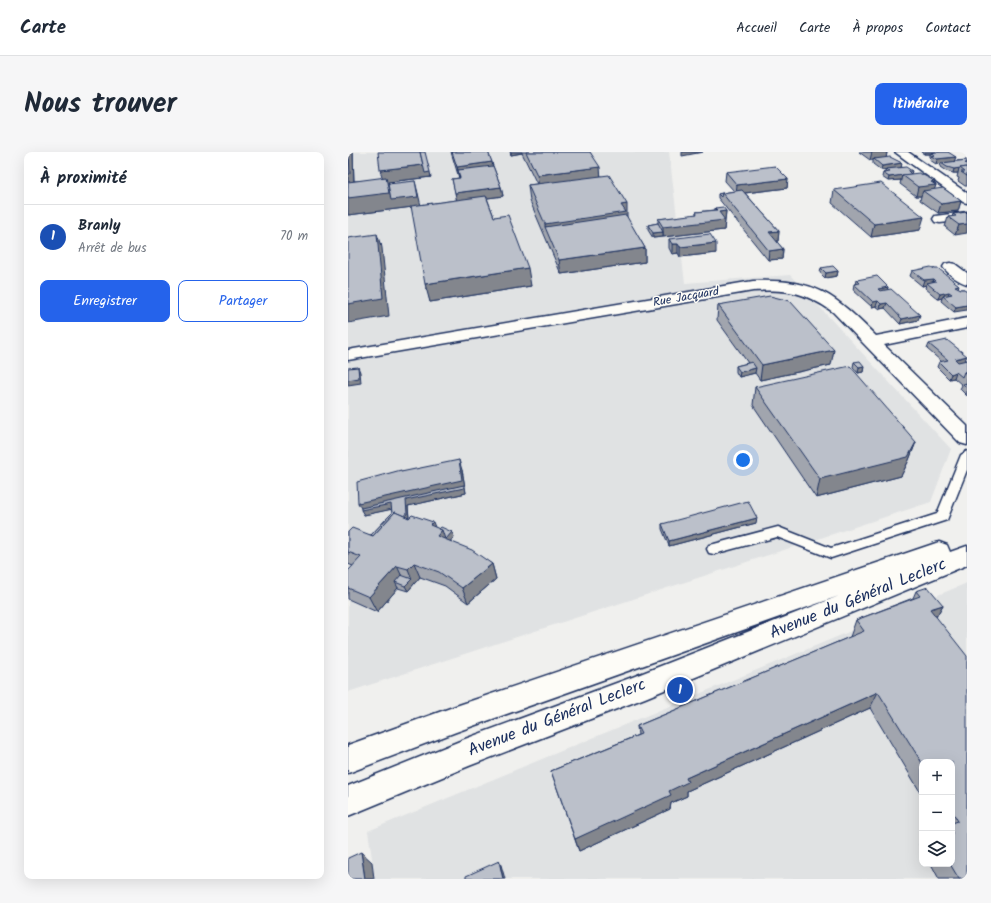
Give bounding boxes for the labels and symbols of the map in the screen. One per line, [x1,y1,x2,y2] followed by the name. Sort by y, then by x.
[652,282,721,312] street label: Rue Jacquard
[733,450,753,470] your location
[765,551,951,647] street label: Avenue du Général Leclerc
[464,671,650,764] street label: Avenue du Général Leclerc
[667,675,693,705] pin: 1

